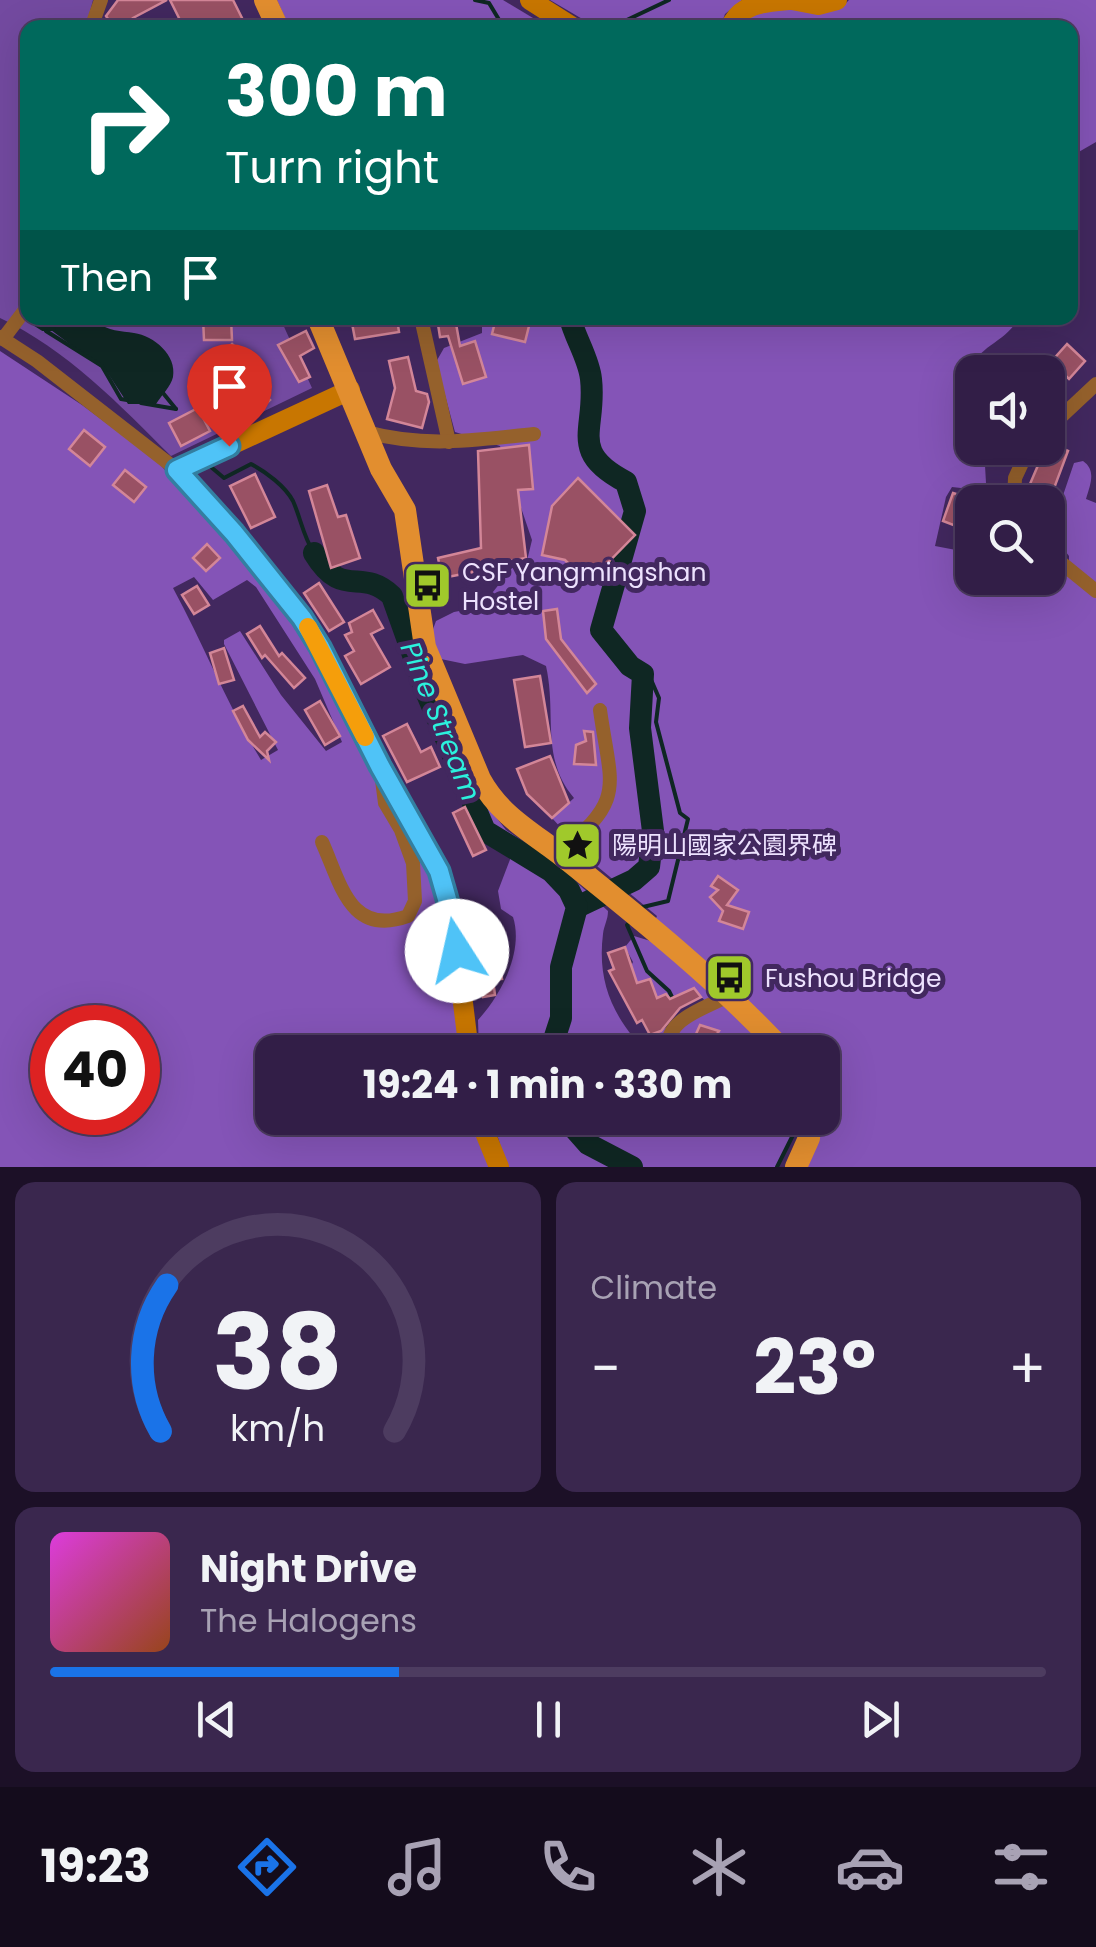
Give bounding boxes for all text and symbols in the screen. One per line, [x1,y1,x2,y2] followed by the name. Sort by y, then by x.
[225,42,448,141] text: 300 m
[60,60,190,190] icon: right
[225,136,439,199] text: Turn right
[173,250,228,305] icon: arrive
[60,251,153,304] text: Then
[187,344,272,447] pin
[955,355,1065,595] map controls
[955,355,1065,465] button: sound
[202,359,257,414] icon: arrive
[955,485,1065,595] button: search
[462,555,706,619] place label: CSF Yangmingshan Hostel
[401,560,453,612] bus stop icon: CSF Yangmingshan Hostel
[391,636,490,807] water label: Pine Stream
[551,819,603,871] place icon: 陽明山國家公園界碑
[612,828,837,863] place label: 陽明山國家公園界碑
[405,899,509,1003] position arrow
[704,952,756,1004] bus stop icon: Fushou Bridge
[765,961,941,996] place label: Fushou Bridge
[30,1005,160,1135] speed limit sign: 40
[363,1058,732,1111] text: 19:24 · 1 min · 330 m
[591,1265,717,1310] text: Climate
[213,1280,343,1425] text: 38
[753,1315,876,1420] text: 23°
[591,1330,621,1407] text: −
[1008,1330,1046,1407] text: +
[230,1403,325,1454] text: km/h
[200,1542,417,1595] text: Night Drive
[200,1598,417,1643] text: The Halogens
[189,1692,244,1747] icon: previous
[521,1692,576,1747] icon: pause
[853,1692,908,1747] icon: next
[232,1832,302,1902] icon: directions
[382,1832,452,1902] icon: music
[533,1832,603,1902] icon: phone
[684,1832,754,1902] icon: climate
[835,1832,905,1902] icon: car
[986,1832,1056,1902] icon: filters
[40,1835,151,1898] text: 19:23

